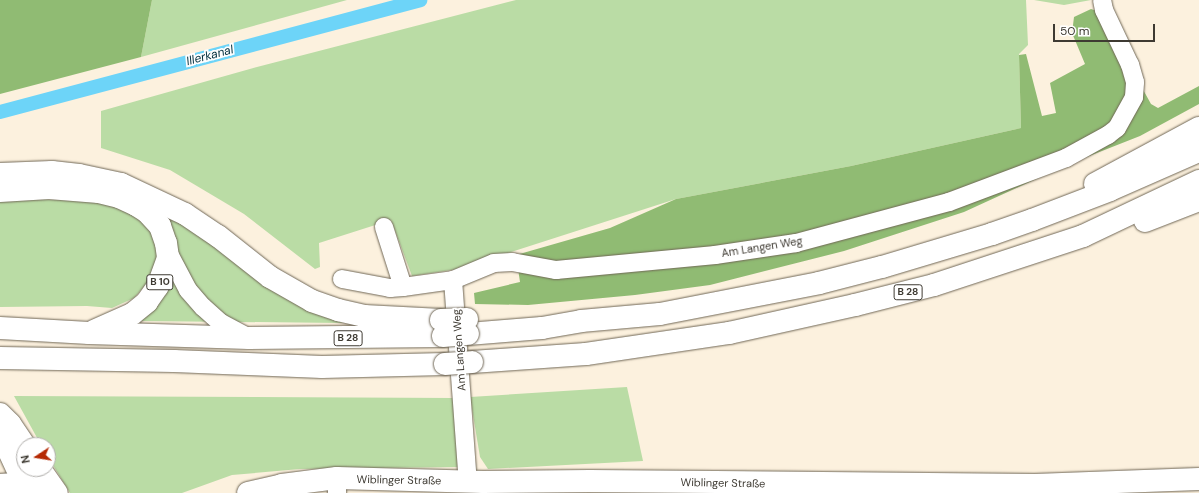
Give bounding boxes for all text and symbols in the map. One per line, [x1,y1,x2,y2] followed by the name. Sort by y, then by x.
[1055,16,1157,42] scale bar
[1060,23,1089,39] text: 50 m
[185,43,235,69] water label: Illerkanal
[720,234,804,260] street label: Am Langen Weg
[146,274,174,290] road number: B 10
[893,284,923,300] road number: B 28
[450,309,468,391] street label: Am Langen Weg
[333,330,363,346] road number: B 28
[16,437,56,477] north arrow
[18,454,33,465] text: N
[356,473,442,487] street label: Wiblinger Straße
[680,476,766,490] street label: Wiblinger Straße

